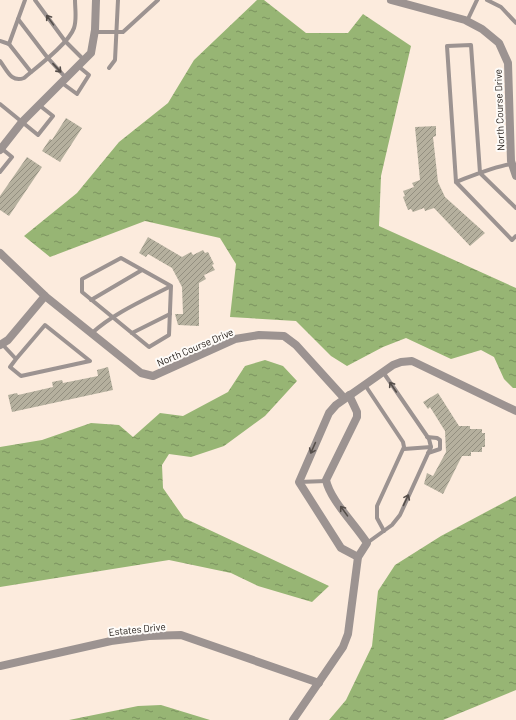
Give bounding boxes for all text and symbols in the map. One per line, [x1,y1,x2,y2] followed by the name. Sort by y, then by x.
[46,15,54,26] one-way arrow
[52,63,61,73] one-way arrow
[492,69,506,151] street label: North Course Drive
[155,325,235,369] street label: North Course Drive
[389,381,397,393] one-way arrow
[309,442,316,454] one-way arrow
[403,495,411,507] one-way arrow
[340,506,349,517] one-way arrow
[108,620,166,638] street label: Estates Drive

